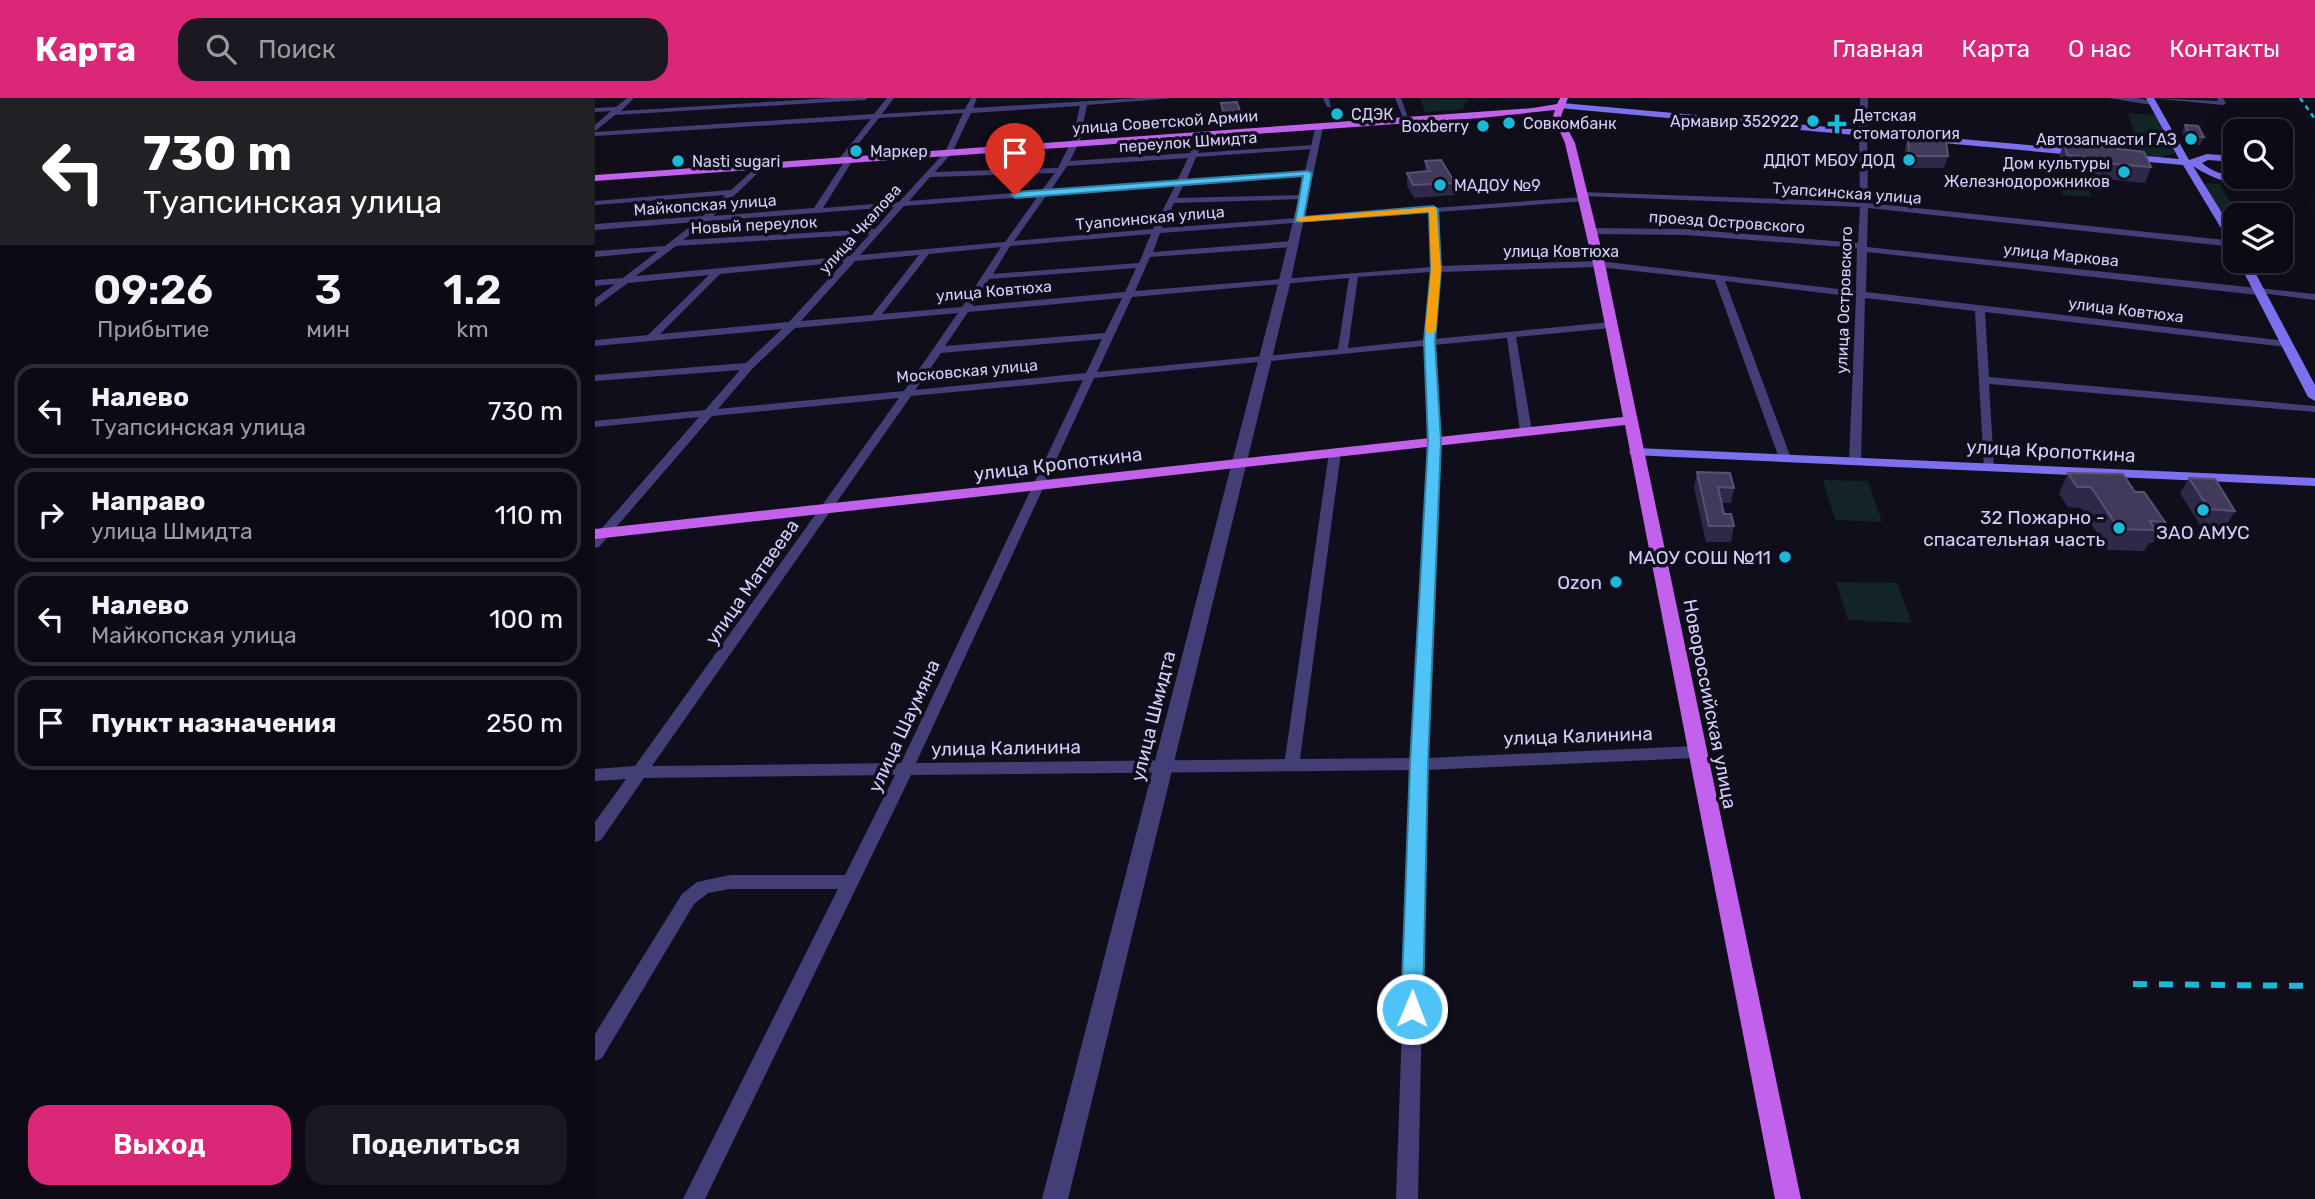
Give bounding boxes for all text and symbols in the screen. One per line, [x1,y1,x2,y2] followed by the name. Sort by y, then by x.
[178,18,668,81] search box
[35,30,136,69] text: Карта
[202,30,240,68] icon: search
[258,34,336,65] text: Поиск
[1832,35,1924,63] text: Главная
[1962,35,2030,63] text: Карта
[2068,35,2131,63] text: О нас
[2169,35,2280,63] text: Контакты
[1351,105,1393,124] place label: СДЭК
[1071,106,1259,138] street label: улица Советской Армии
[1329,106,1345,122] marker: СДЭК
[1853,106,1960,143] place label: Детская стоматология
[1670,112,1799,131] place label: Армавир 352922
[1805,113,1821,129] marker: Армавир 352922
[1523,114,1617,133] place label: Совкомбанк
[1827,114,1847,134] marker: Детская стоматология
[1501,115,1517,131] marker: Совкомбанк
[1401,117,1469,136] place label: Boxberry
[1475,118,1491,134] marker: Boxberry
[2223,119,2293,273] map controls
[2223,119,2293,189] button: search
[985,123,1045,195] pin
[143,124,292,182] text: 730 m
[28,126,119,217] icon: left
[1118,128,1258,156] street label: переулок Шмидта
[2036,130,2177,149] place label: Автозапчасти ГАЗ
[2183,131,2199,147] marker: Автозапчасти ГАЗ
[996,134,1034,172] icon: arrive
[870,142,928,161] place label: Маркер
[848,143,864,159] marker: Маркер
[1763,151,1895,170] place label: ДДЮТ МБОУ ДОД
[692,152,780,171] place label: Nasti sugari
[1901,152,1917,168] marker: ДДЮТ МБОУ ДОД
[670,153,686,169] marker: Nasti sugari
[1944,154,2110,191] place label: Дом культуры Железнодорожников
[2116,164,2132,180] marker: Дом культуры Железнодорожников
[1454,176,1541,195] place label: МАДОУ №9
[1432,177,1448,193] marker: МАДОУ №9
[1772,178,1922,208] street label: Туапсинская улица
[815,180,905,278] street label: улица Чкалова
[143,183,442,221] text: Туапсинская улица
[633,191,777,219] street label: Майкопская улица
[1075,202,1225,234] street label: Туапсинская улица
[2223,203,2293,273] button: layers
[1648,207,1806,237] street label: проезд Островского
[690,212,818,238] street label: Новый переулок
[1832,226,1856,374] street label: улица Островского
[2002,239,2120,271] street label: улица Маркова
[1503,242,1619,261] street label: улица Ковтюха
[93,265,213,315] text: 09:26
[315,265,342,315] text: 3
[443,265,502,315] text: 1.2
[935,276,1053,306] street label: улица Ковтюха
[2067,293,2185,327] street label: улица Ковтюха
[97,315,209,343] text: Прибытие
[306,315,350,343] text: мин
[456,315,489,343] text: km
[895,355,1039,387] street label: Московская улица
[91,382,189,413] text: Налево
[32,392,70,430] icon: left
[488,396,563,427] text: 730 m
[91,413,306,441] text: Туапсинская улица
[1966,435,2136,467] street label: улица Кропоткина
[973,442,1143,486] street label: улица Кропоткина
[91,486,205,517] text: Направо
[32,496,70,534] icon: right
[495,500,563,531] text: 110 m
[2195,502,2211,518] marker: ЗАО АМУС
[1923,506,2105,551] place label: 32 Пожарно - спасательная часть
[700,515,804,649] street label: улица Матвеева
[91,517,253,545] text: улица Шмидта
[2111,520,2127,536] marker: 32 Пожарно - спасательная часть
[2156,521,2250,544] place label: ЗАО АМУС
[1628,546,1771,569] place label: МАОУ СОШ №11
[1777,549,1793,565] marker: МАОУ СОШ №11
[1557,571,1602,594] place label: Ozon
[1608,574,1624,590] marker: Ozon
[91,590,189,621] text: Налево
[1678,597,1742,811] street label: Новороссийская улица
[32,600,70,638] icon: left
[489,604,563,635] text: 100 m
[91,621,297,649] text: Майкопская улица
[1126,648,1180,784] street label: улица Шмидта
[863,656,945,796] street label: улица Шаумяна
[32,704,70,742] icon: arrive
[91,708,336,739] text: Пункт назначения
[486,708,563,739] text: 250 m
[1503,722,1653,750] street label: улица Калинина
[931,735,1081,761] street label: улица Калинина
[1375,972,1449,1046] position arrow
[28,1105,291,1185] button: Выход
[305,1105,567,1185] button: Поделиться

